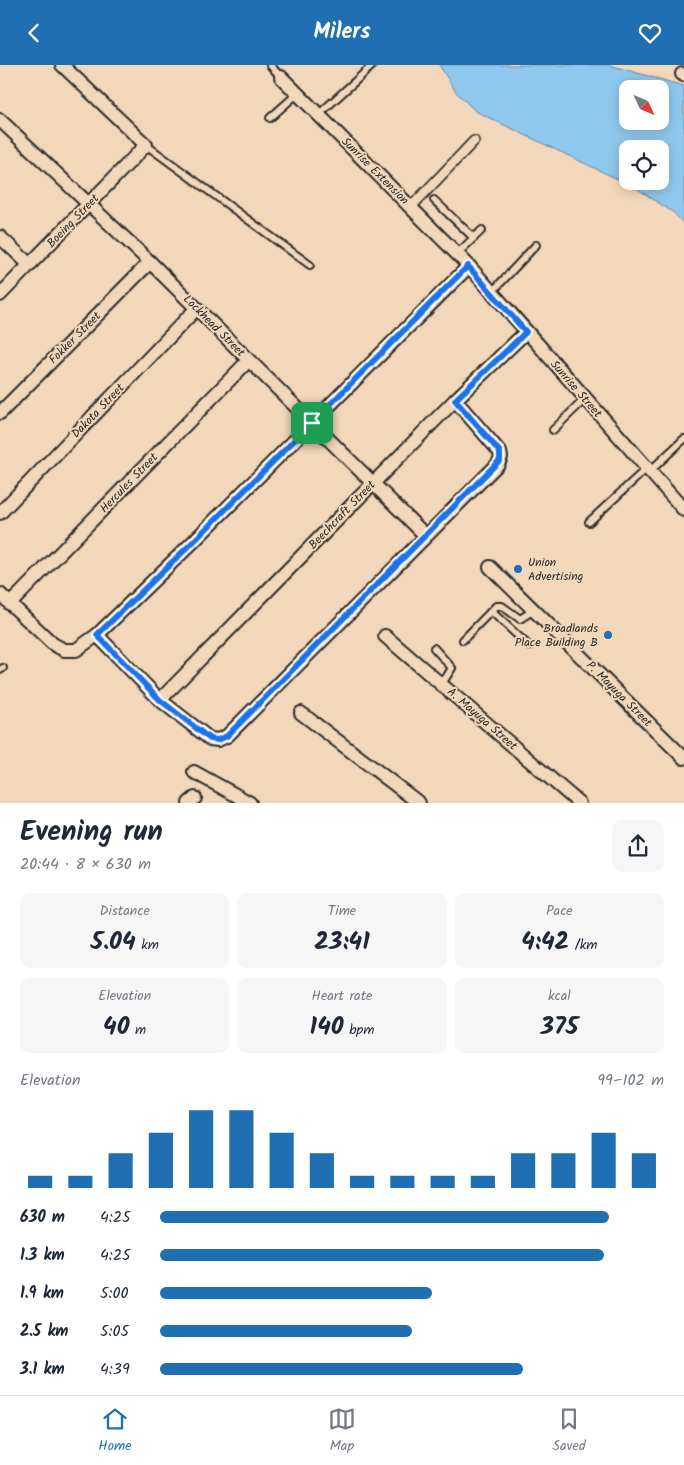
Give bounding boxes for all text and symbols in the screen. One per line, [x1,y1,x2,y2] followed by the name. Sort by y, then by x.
[313,15,371,50] text: Milers
[20,19,48,47] icon: back
[636,19,664,47] icon: heart
[619,80,669,130] north arrow
[619,80,669,190] map controls
[337,133,413,209] street label: Sunrise Extension
[619,140,669,190] button: locate
[42,189,104,252] street label: Boeing Street
[178,290,250,362] street label: Lockhead Street
[44,307,106,369] street label: Fokker Street
[545,356,607,422] street label: Sunrise Street
[67,379,129,443] street label: Dakota Street
[291,402,333,444] pin
[298,409,326,437] icon: arrive
[95,448,163,517] street label: Hercules Street
[304,476,380,554] street label: Beechcraft Street
[528,553,584,586] place label: Union Advertising
[512,563,524,575] marker: Union Advertising
[515,619,598,652] place label: Broadlands Place Building B
[602,629,614,641] marker: Broadlands Place Building B
[581,656,657,732] street label: P. Mayuga Street
[443,683,522,755] street label: A. Mayuga Street
[20,810,163,855] text: Evening run
[612,820,664,872] button: share
[20,852,151,877] text: 20:44 · 8 × 630 m
[100,900,150,922] text: Distance
[328,900,356,922] text: Time
[546,900,573,922] text: Pace
[90,922,136,962] text: 5.04
[314,922,370,962] text: 23:41
[521,922,569,962] text: 4:42
[136,934,159,956] text: km
[569,934,597,956] text: /km
[98,985,151,1007] text: Elevation
[312,985,372,1007] text: Heart rate
[548,985,571,1007] text: kcal
[103,1007,130,1047] text: 40
[310,1007,344,1047] text: 140
[540,1007,578,1047] text: 375
[130,1019,146,1041] text: m
[344,1019,374,1041] text: bpm
[20,1068,81,1093] text: Elevation
[597,1068,664,1093] text: 99–102 m
[20,1205,65,1230] text: 630 m
[100,1205,131,1230] text: 4:25
[20,1243,65,1268] text: 1.3 km
[100,1243,131,1268] text: 4:25
[20,1281,64,1306] text: 1.9 km
[100,1281,129,1306] text: 5:00
[20,1319,68,1344] text: 2.5 km
[100,1319,129,1344] text: 5:05
[20,1357,65,1382] text: 3.1 km
[100,1357,130,1382] text: 4:39
[98,1405,131,1457] tab: Home
[328,1405,356,1457] tab: Map
[553,1405,586,1457] tab: Saved

